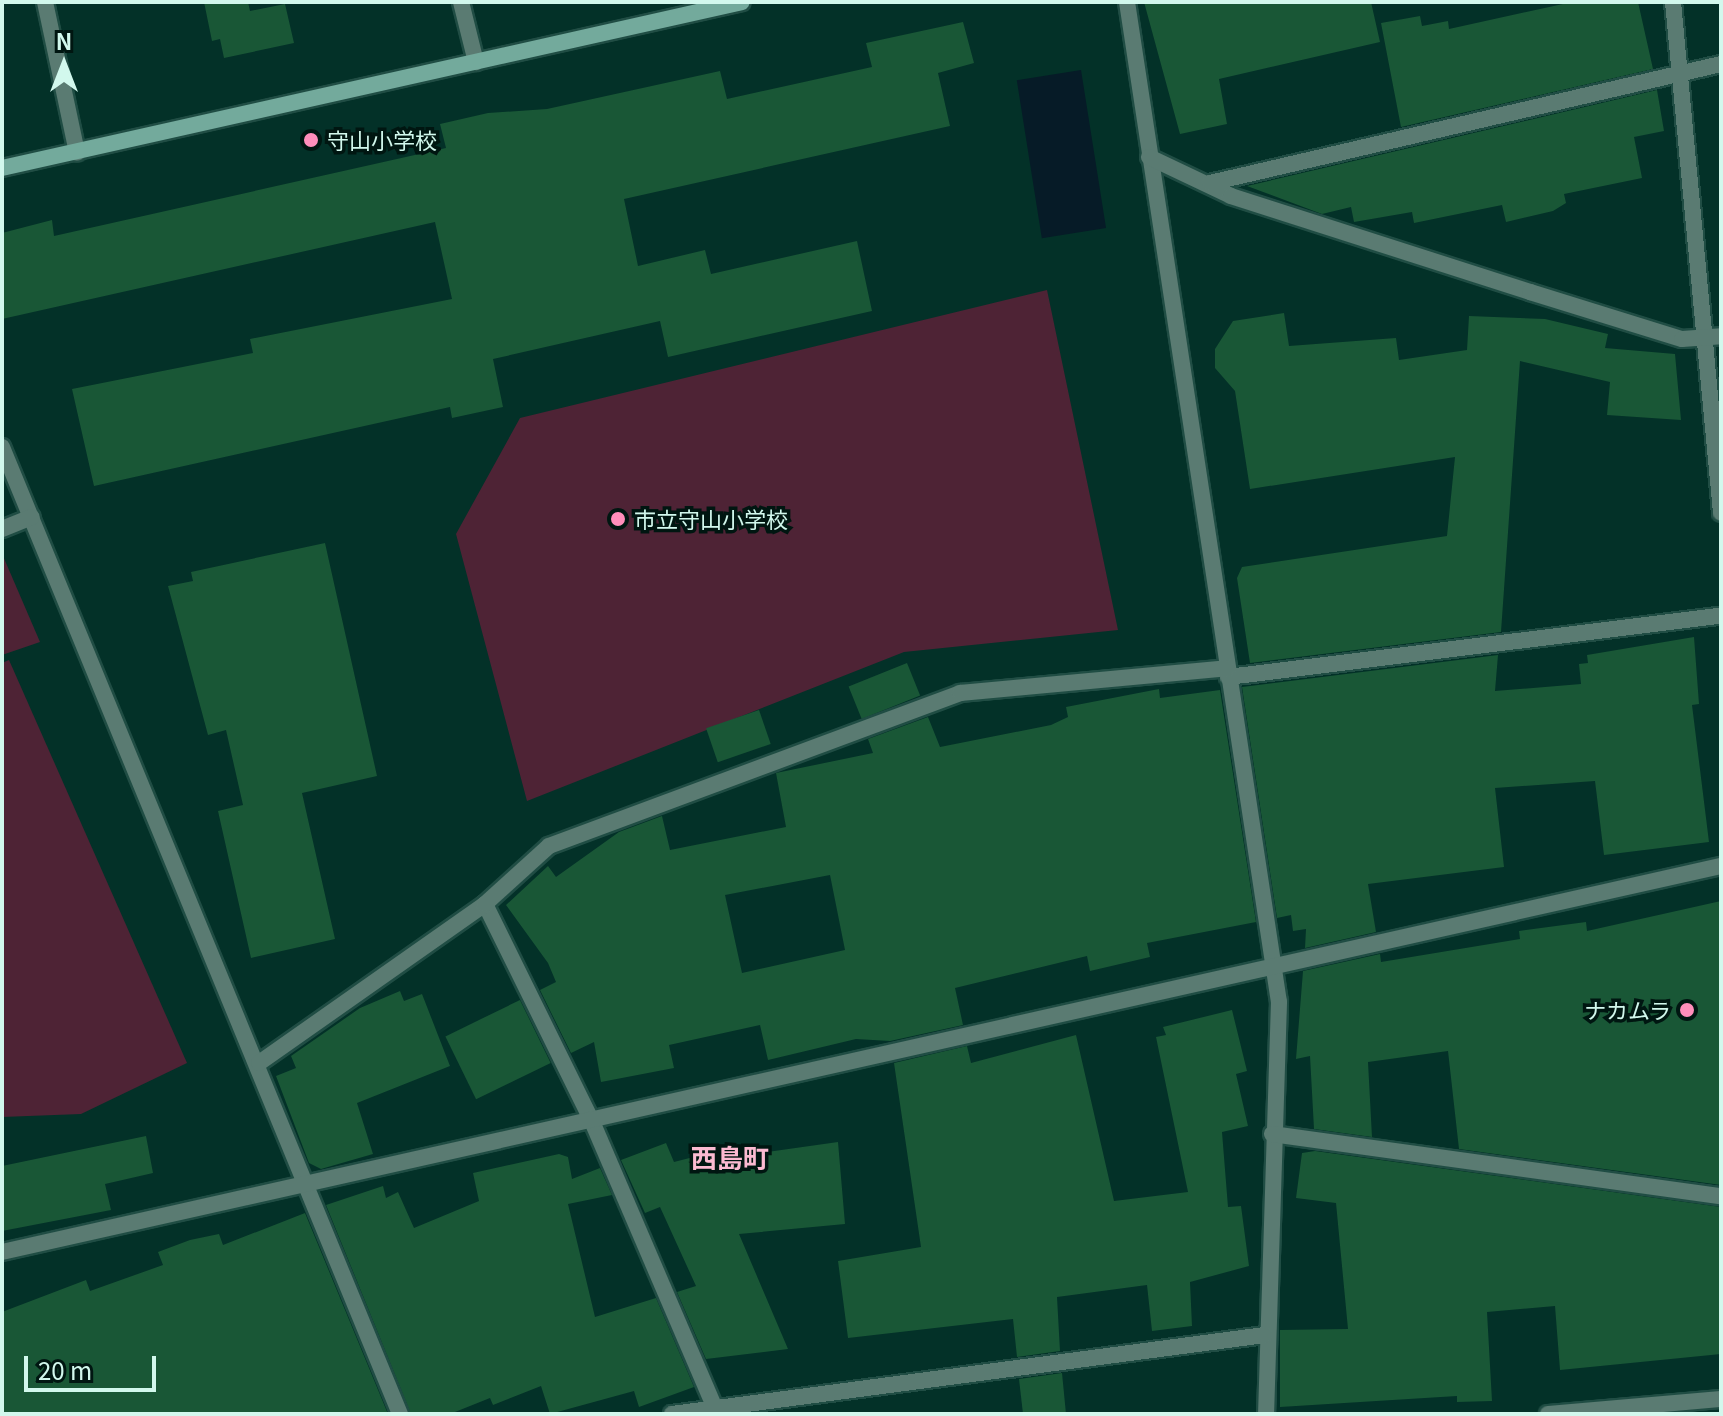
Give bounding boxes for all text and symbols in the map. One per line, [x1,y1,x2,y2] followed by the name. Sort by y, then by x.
[24,24,104,104] north arrow
[56,24,72,56] text: N
[327,127,437,153] place label: 守山小学校
[302,131,320,149] marker: 守山小学校
[634,506,788,532] place label: 市立守山小学校
[609,510,627,528] marker: 市立守山小学校
[1583,997,1671,1023] place label: ナカムラ
[1678,1001,1696,1019] marker: ナカムラ
[691,1141,769,1173] district label: 西島町
[28,1340,160,1390] scale bar
[38,1352,92,1387] text: 20 m

